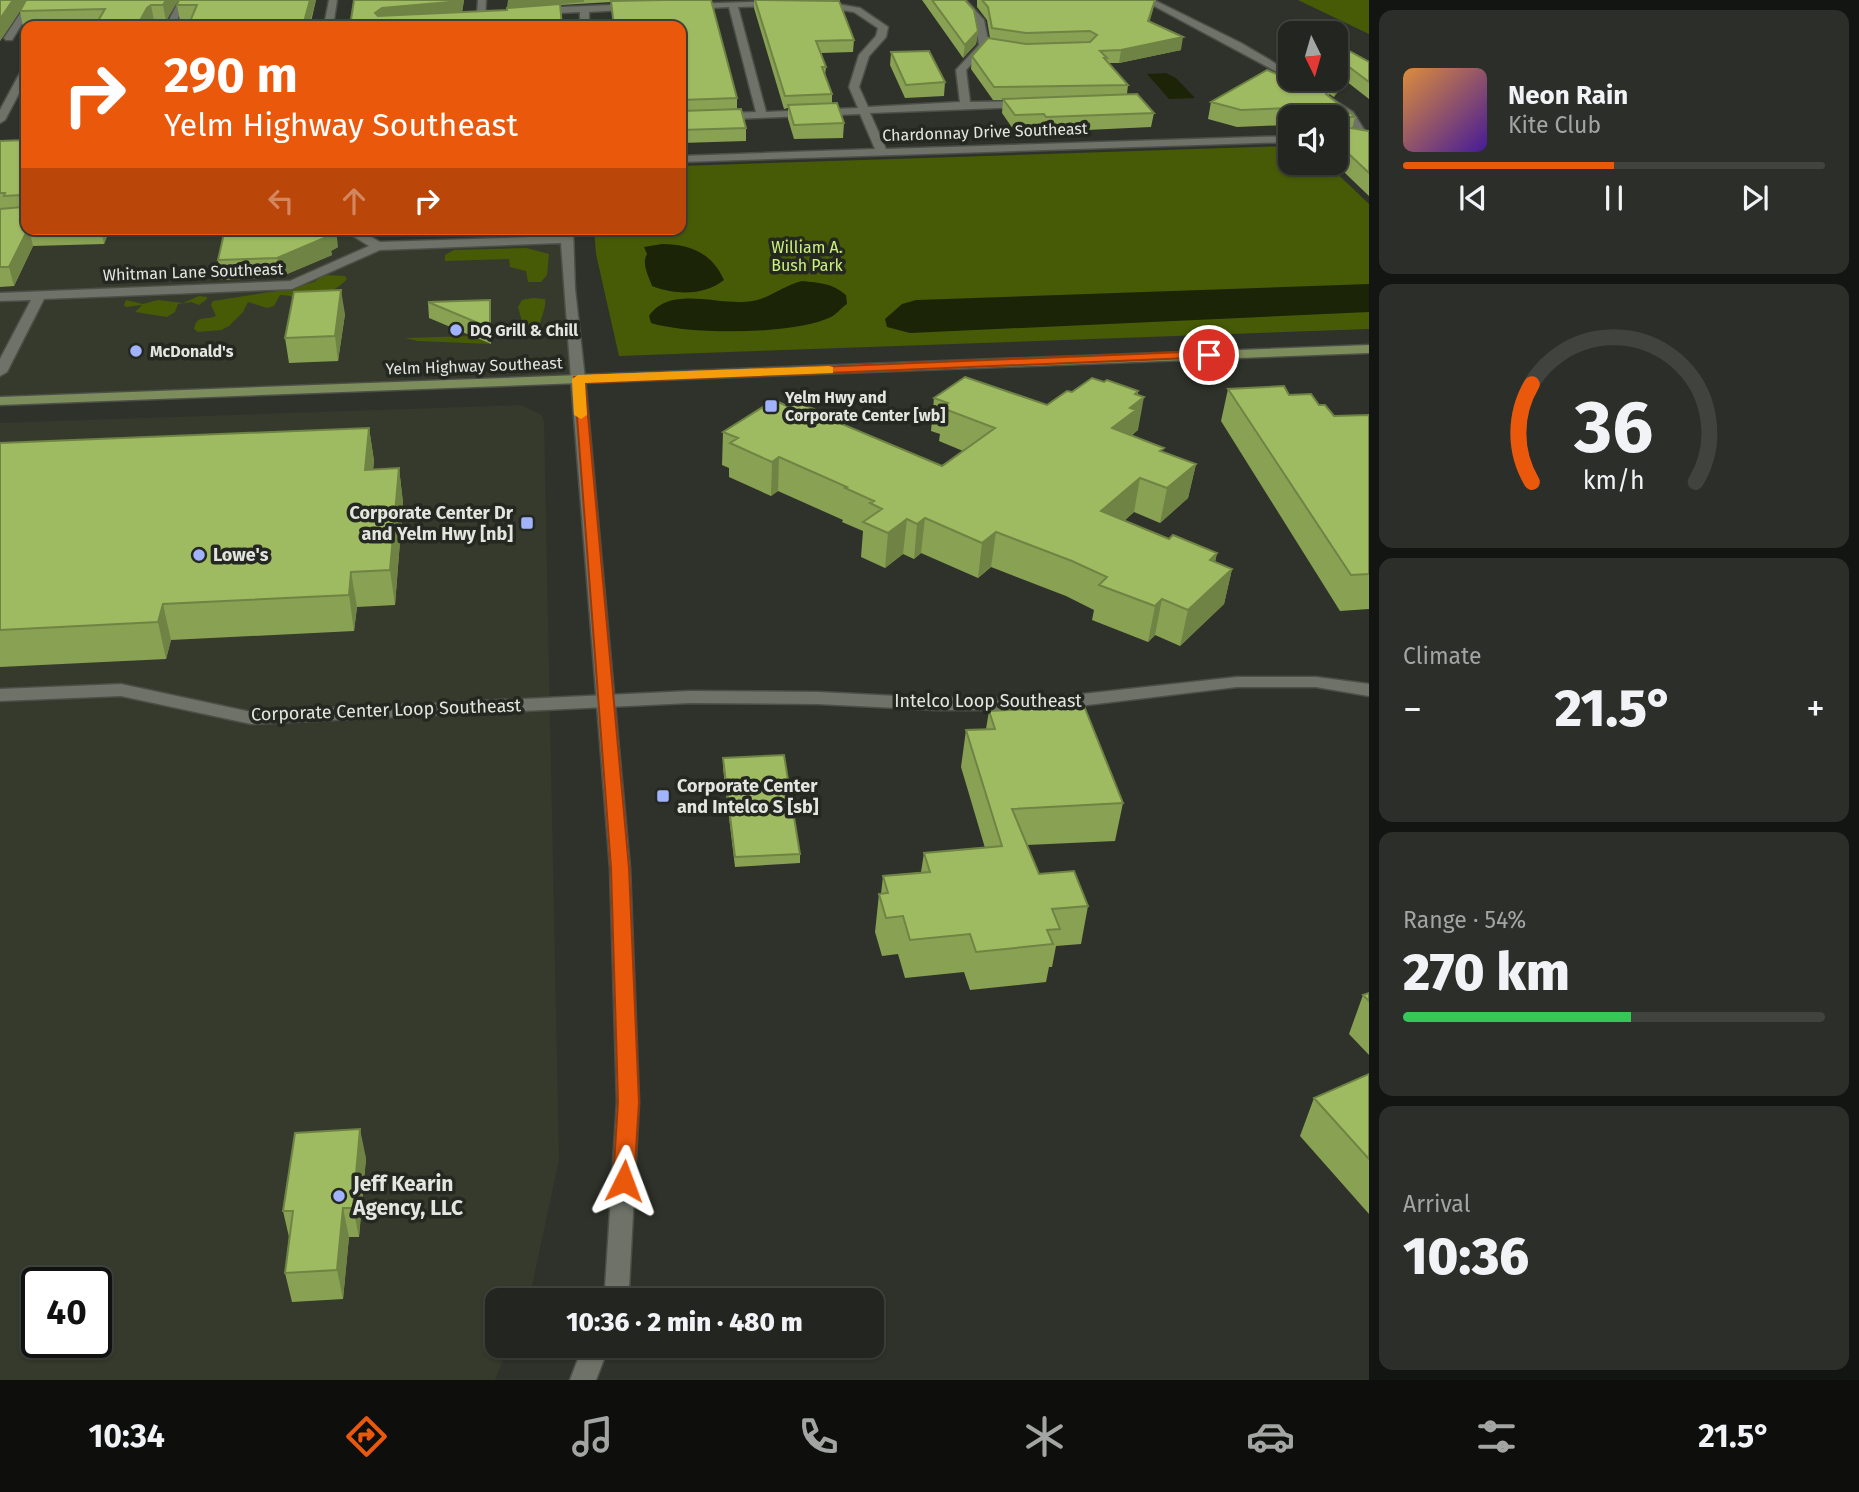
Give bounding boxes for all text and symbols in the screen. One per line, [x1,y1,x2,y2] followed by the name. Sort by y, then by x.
[1278,21,1348,91] north arrow
[1278,21,1348,175] map controls
[164,46,298,105] text: 290 m
[49,49,140,140] icon: right
[1508,80,1628,111] text: Neon Rain
[1278,105,1348,175] button: sound
[164,106,518,144] text: Yelm Highway Southeast
[1508,111,1601,139] text: Kite Club
[882,119,1088,145] street label: Chardonnay Drive Southeast
[1454,179,1492,217] icon: previous
[1595,179,1633,217] icon: pause
[1736,179,1774,217] icon: next
[262,182,300,220] icon: left
[335,182,373,220] icon: ahead
[408,182,446,220] icon: right
[771,238,844,275] park label: William A. Bush Park
[102,259,284,285] street label: Whitman Lane Southeast
[470,321,578,340] place label: DQ Grill & Chill
[448,322,464,338] marker: DQ Grill & Chill
[1179,325,1239,385] pin
[1190,336,1228,374] icon: arrive
[150,342,234,361] place label: McDonald's
[128,343,144,359] marker: McDonald's
[385,353,563,379] street label: Yelm Highway Southeast
[1574,384,1653,471] text: 36
[784,388,945,425] place label: Yelm Hwy and Corporate Center [wb]
[763,398,779,414] marker: Yelm Hwy and Corporate Center [wb]
[1583,466,1645,496] text: km/h
[349,502,514,545] place label: Corporate Center Dr and Yelm Hwy [nb]
[519,515,535,531] marker: Corporate Center Dr and Yelm Hwy [nb]
[213,544,269,566] place label: Lowe's
[191,547,207,563] marker: Lowe's
[1403,642,1482,670] text: Climate
[1555,677,1673,740] text: 21.5°
[1403,686,1422,732] text: −
[1806,686,1825,732] text: +
[894,690,1082,712] street label: Intelco Loop Southeast
[251,694,522,726] street label: Corporate Center Loop Southeast
[677,775,819,818] place label: Corporate Center and Intelco S [sb]
[655,788,671,804] marker: Corporate Center and Intelco S [sb]
[1403,906,1526,934] text: Range · 54%
[1403,941,1570,1004] text: 270 km
[587,1144,661,1218] position arrow
[352,1171,463,1221] place label: Jeff Kearin Agency, LLC
[331,1188,347,1204] marker: Jeff Kearin Agency, LLC
[1403,1190,1470,1218] text: Arrival
[1403,1225,1529,1288] text: 10:36
[21,1267,112,1358] speed limit sign: 40
[566,1307,803,1338] text: 10:36 · 2 min · 480 m
[342,1412,391,1461] icon: directions
[568,1412,617,1461] icon: music
[794,1412,843,1461] icon: phone
[1020,1412,1069,1461] icon: climate
[1246,1412,1295,1461] icon: car
[1472,1412,1521,1461] icon: filters
[89,1417,165,1455] text: 10:34
[1698,1417,1770,1455] text: 21.5°

